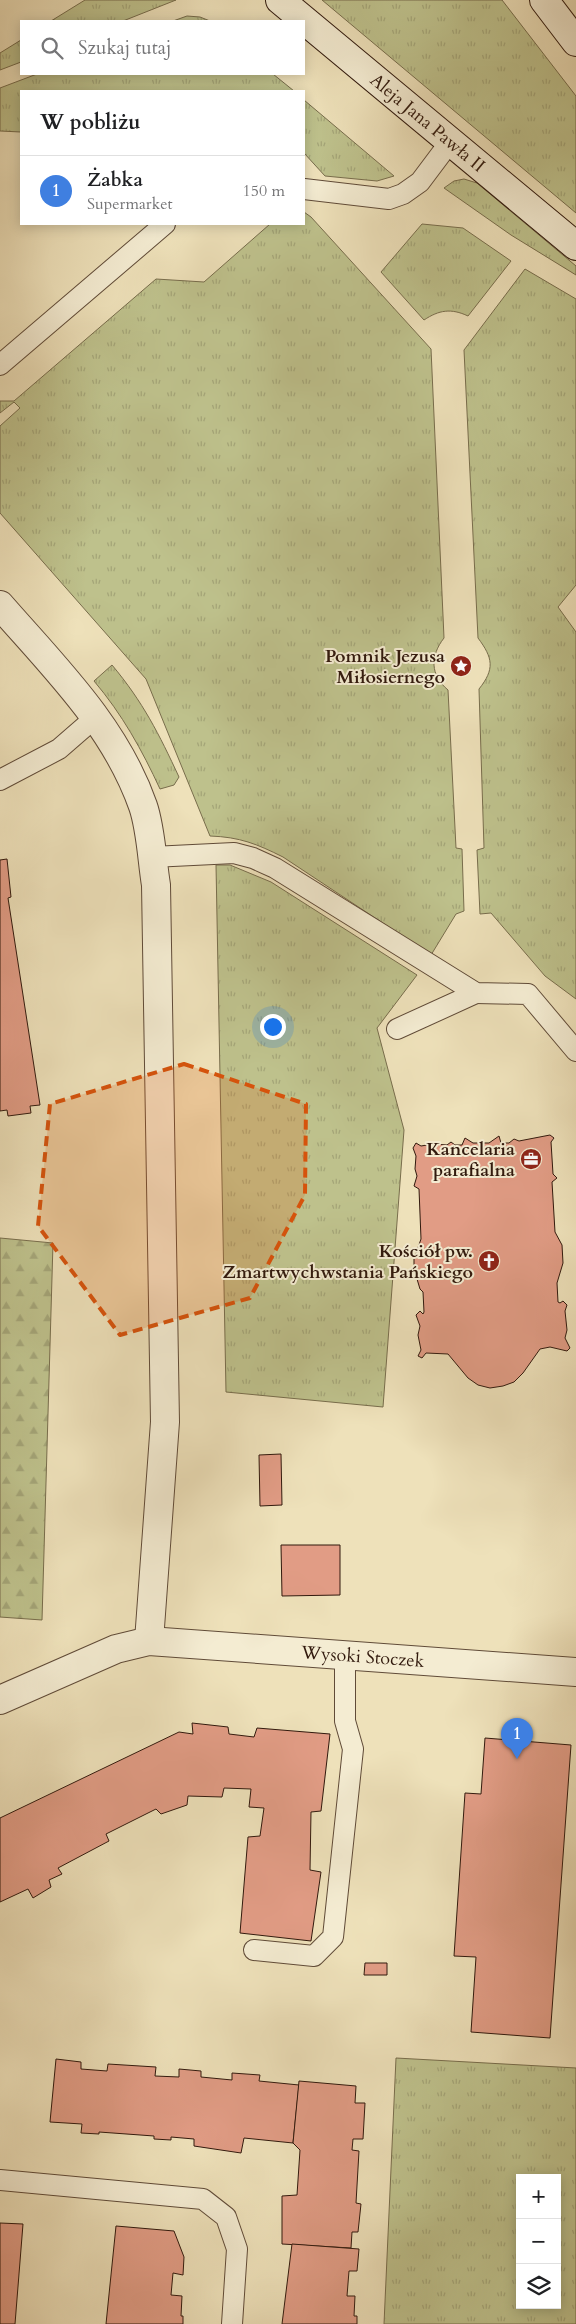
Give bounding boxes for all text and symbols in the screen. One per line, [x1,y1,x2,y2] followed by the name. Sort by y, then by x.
[20,20,305,75] search box
[38,34,66,62] icon: search
[78,35,171,61] text: Szukaj tutaj
[365,67,491,178] street label: Aleja Jana Pawła II
[40,108,141,137] text: W pobliżu
[87,167,143,193] text: Żabka
[52,180,60,202] text: 1
[243,180,285,202] text: 150 m
[87,193,173,215] text: Supermarket
[325,644,445,690] place label: Pomnik Jezusa Miłosiernego
[449,654,473,678] place icon: Pomnik Jezusa Miłosiernego
[260,1014,286,1040] your location
[426,1137,515,1183] place label: Kancelaria parafialna
[519,1147,543,1171] office icon: Kancelaria parafialna
[223,1239,473,1285] place label: Kościół pw. Zmartwychwstania Pańskiego
[477,1249,501,1273] church icon: Kościół pw. Zmartwychwstania Pańskiego
[299,1640,425,1673] street label: Wysoki Stoczek
[501,1718,533,1759] pin: 1
[516,2174,561,2309] map controls
[516,2174,561,2219] button: +
[516,2219,561,2264] button: −
[516,2264,561,2309] button: layers

